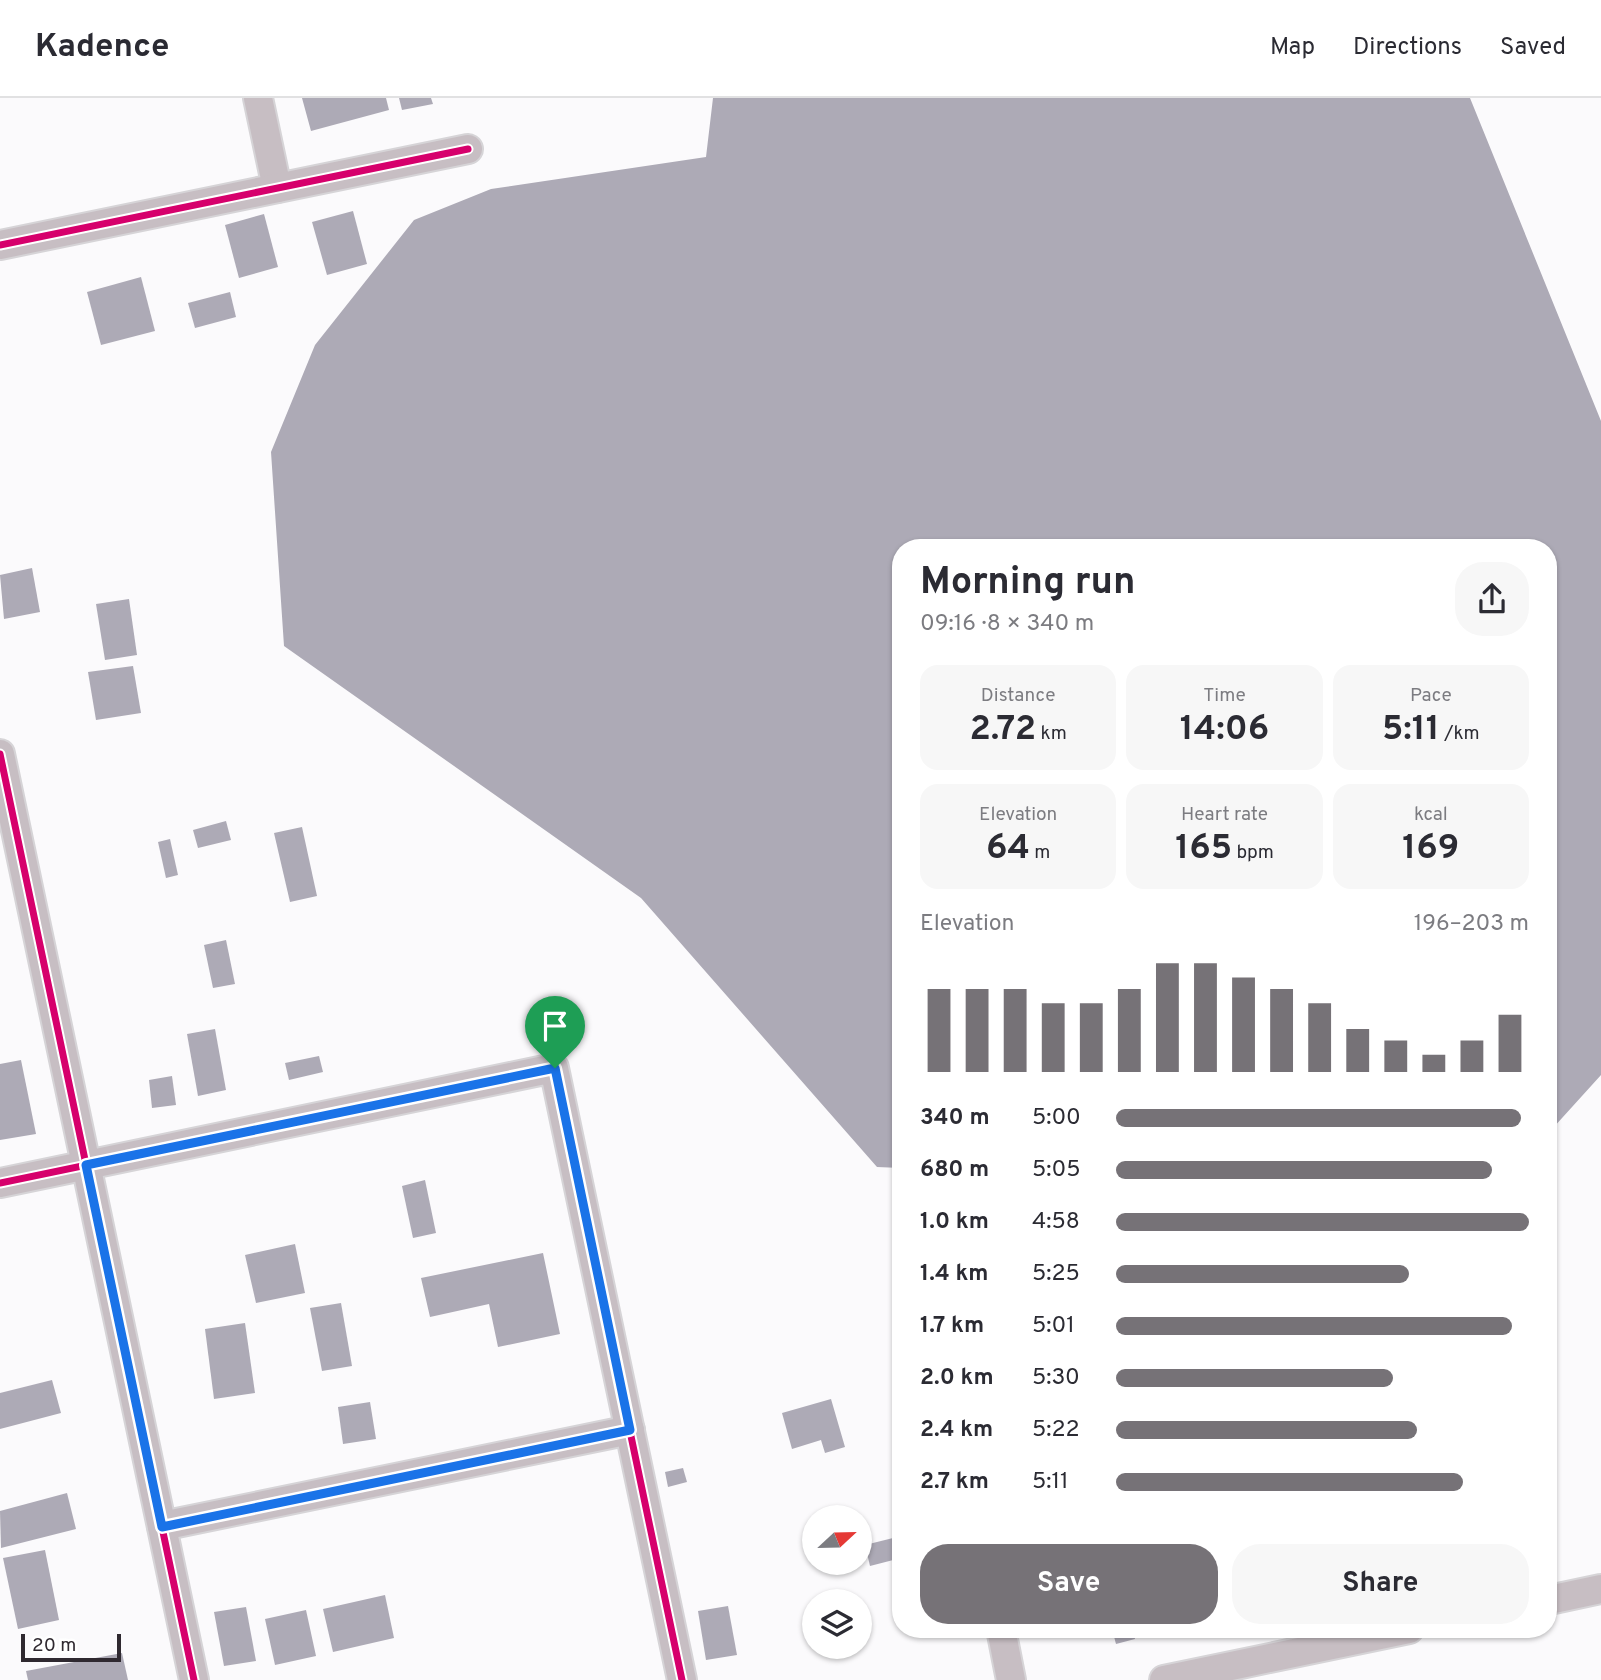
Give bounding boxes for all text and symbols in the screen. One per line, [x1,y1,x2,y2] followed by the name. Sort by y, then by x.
[35,27,169,69] text: Kadence
[1270,33,1315,63] text: Map
[1353,33,1462,63] text: Directions
[1500,33,1566,63] text: Saved
[920,559,1136,608] text: Morning run
[1455,562,1529,636] button: share
[920,610,1094,639] text: 09:16 · 8 × 340 m
[981,684,1055,708] text: Distance
[1203,684,1246,708] text: Time
[1410,684,1452,708] text: Pace
[969,708,1036,752] text: 2.72
[1180,708,1269,752] text: 14:06
[1382,708,1440,752] text: 5:11
[1036,722,1067,746] text: km
[1440,722,1480,746] text: /km
[979,803,1057,827] text: Elevation
[1181,803,1268,827] text: Heart rate
[1414,803,1448,827] text: kcal
[986,827,1030,871] text: 64
[1175,827,1232,871] text: 165
[1402,827,1459,871] text: 169
[1030,841,1050,865] text: m
[1232,841,1274,865] text: bpm
[920,910,1015,939] text: Elevation
[1414,910,1529,939] text: 196–203 m
[525,996,585,1068] pin
[536,1007,574,1045] icon: arrive
[920,1104,990,1133] text: 340 m
[1032,1104,1081,1133] text: 5:00
[920,1156,989,1185] text: 680 m
[1032,1156,1081,1185] text: 5:05
[920,1208,989,1237] text: 1.0 km
[1032,1208,1080,1237] text: 4:58
[920,1260,988,1289] text: 1.4 km
[1032,1260,1080,1289] text: 5:25
[920,1312,984,1341] text: 1.7 km
[1032,1312,1075,1341] text: 5:01
[920,1364,994,1393] text: 2.0 km
[1032,1364,1080,1393] text: 5:30
[920,1416,993,1445] text: 2.4 km
[1032,1416,1080,1445] text: 5:22
[920,1468,989,1497] text: 2.7 km
[1032,1468,1069,1497] text: 5:11
[802,1505,872,1575] north arrow
[802,1505,872,1659] map controls
[920,1544,1218,1624] button: Save
[1232,1544,1529,1624] button: Share
[802,1589,872,1659] button: layers
[21,1631,121,1663] scale bar
[32,1634,76,1658] text: 20 m

